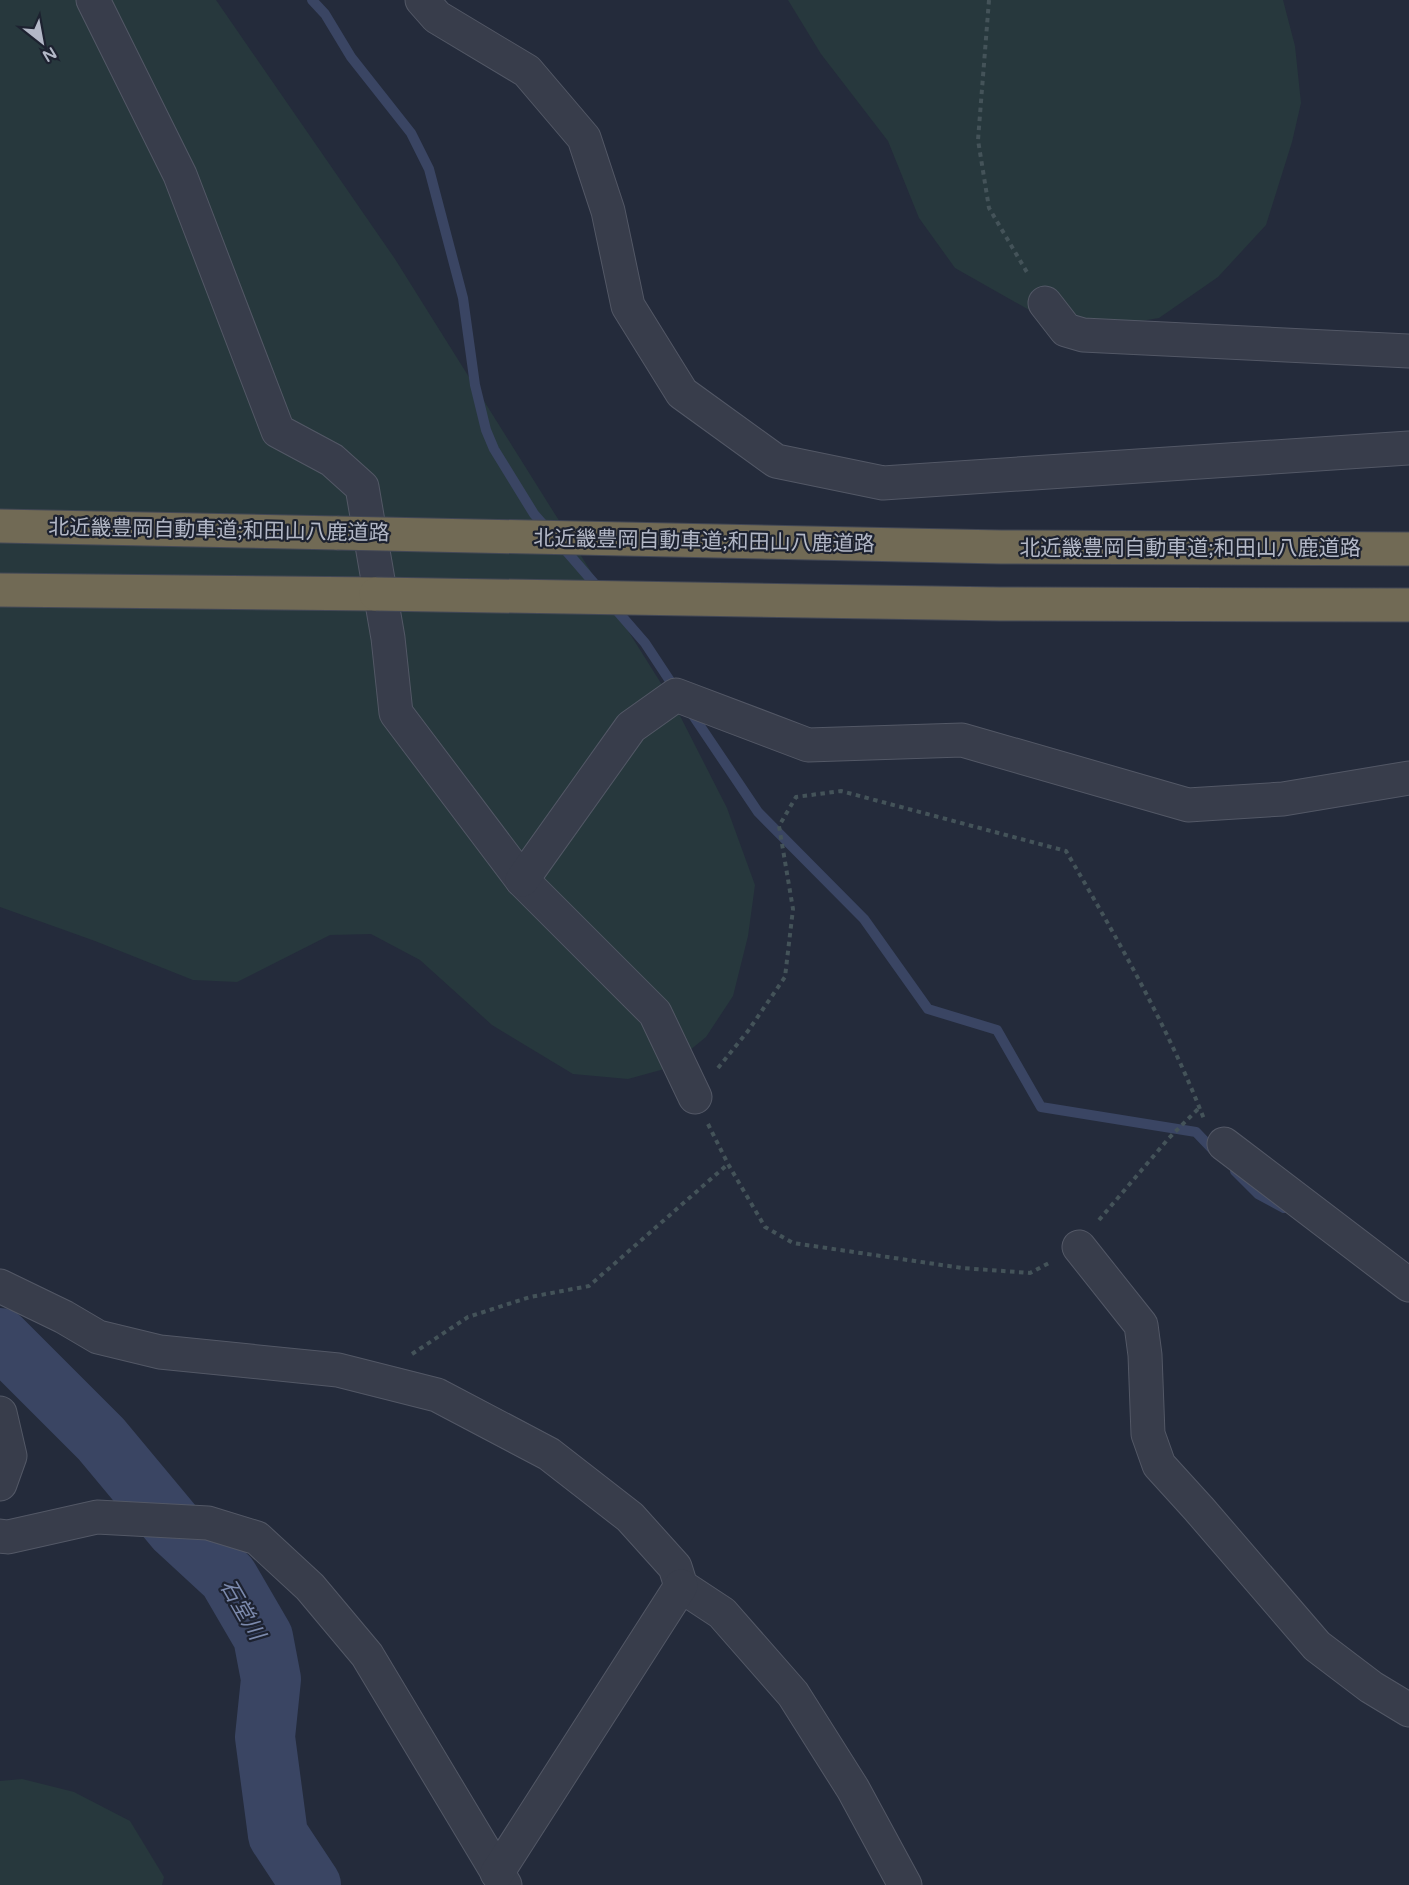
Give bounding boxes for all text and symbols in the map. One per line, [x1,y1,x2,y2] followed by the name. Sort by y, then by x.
[12,12,72,72] north arrow
[39,42,60,66] text: N
[48,515,390,546] street label: 北近畿豊岡自動車道;和田山八鹿道路
[533,526,875,557] street label: 北近畿豊岡自動車道;和田山八鹿道路
[1019,536,1361,561] street label: 北近畿豊岡自動車道;和田山八鹿道路
[214,1574,271,1646] water label: 石堂川

